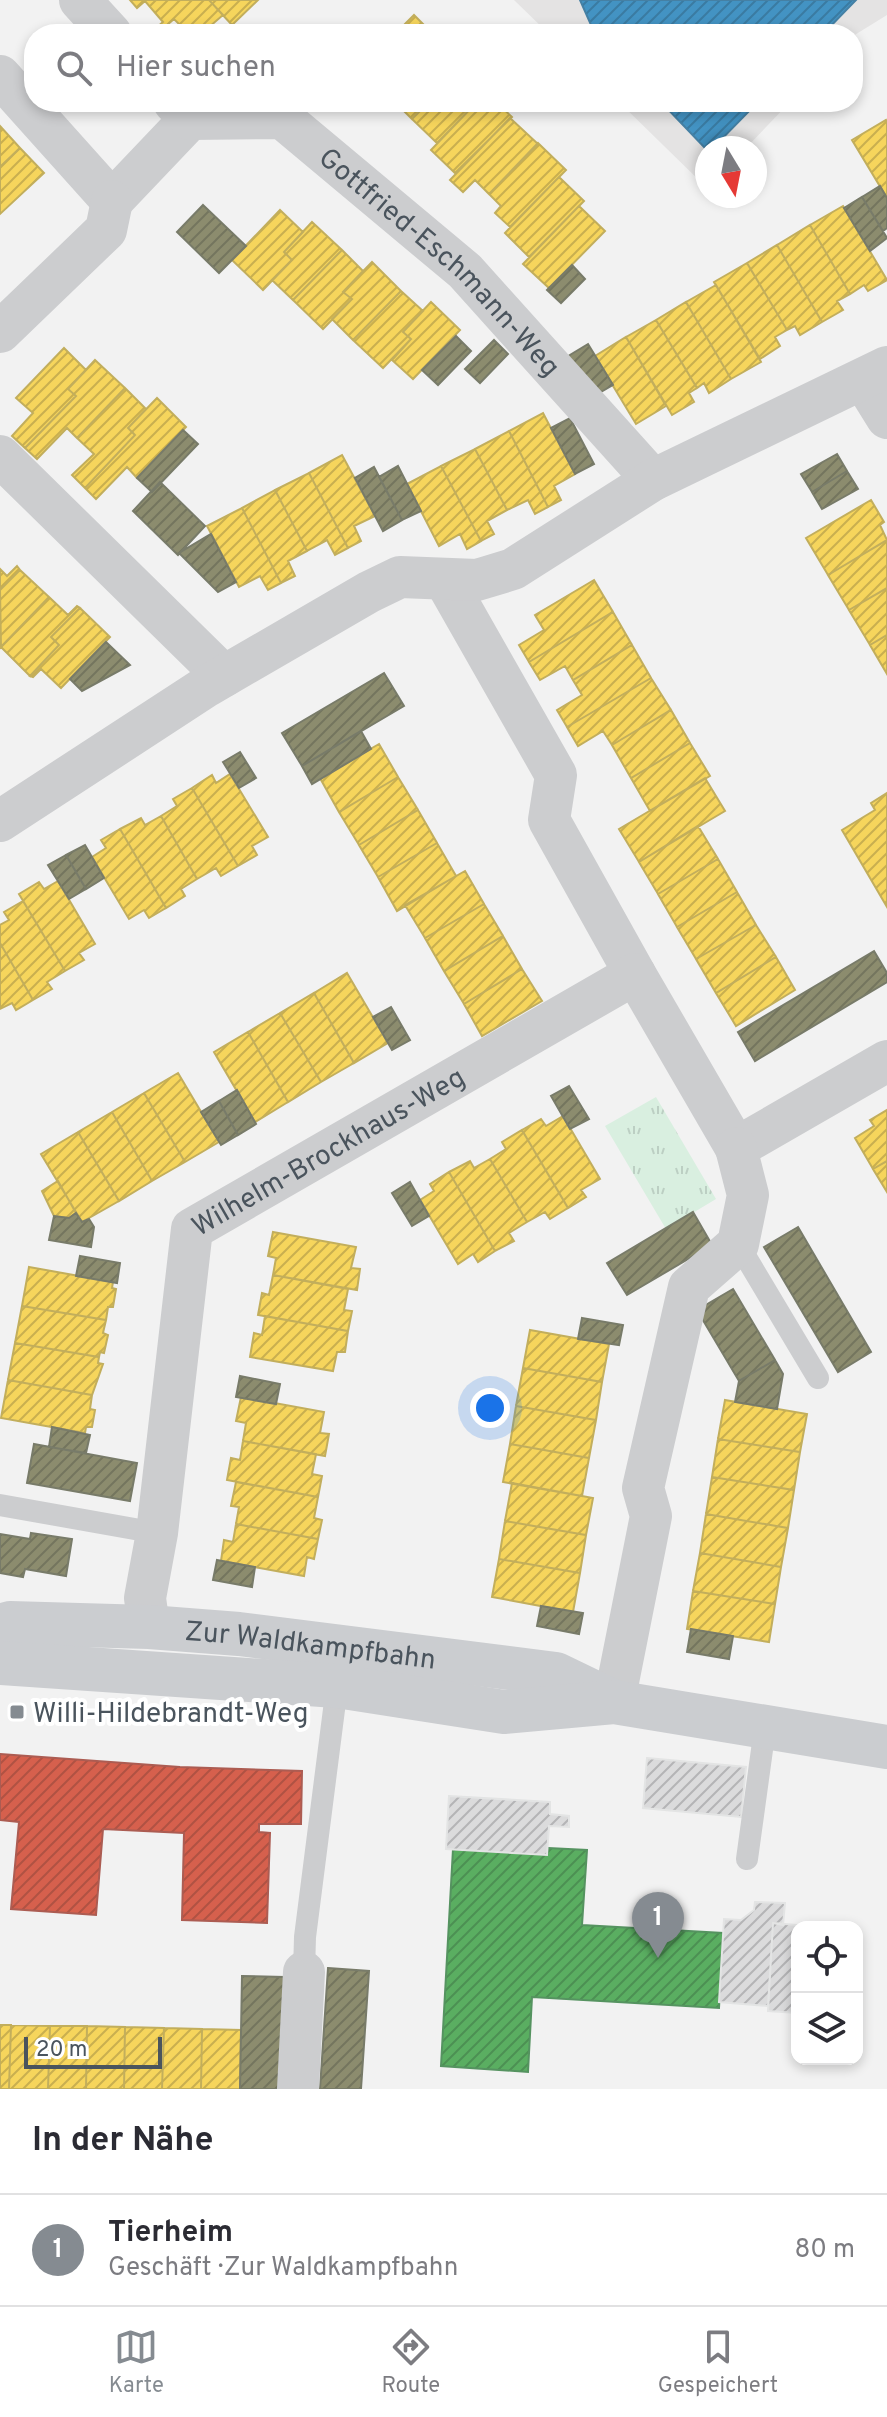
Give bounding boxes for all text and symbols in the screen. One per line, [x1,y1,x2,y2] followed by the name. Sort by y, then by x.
[24,24,863,112] search box
[52,46,96,90] icon: search
[116,50,276,87] text: Hier suchen
[695,136,767,208] north arrow
[310,141,567,386] street label: Gottfried-Eschmann-Weg
[186,1061,472,1246] street label: Wilhelm-Brockhaus-Weg
[470,1388,510,1428] your location
[183,1615,438,1680] street label: Zur Waldkampfbahn
[33,1697,308,1733] place label: Willi-Hildebrandt-Weg
[8,1703,26,1721] marker: Willi-Hildebrandt-Weg
[632,1892,684,1958] pin: 1
[791,1921,863,2065] map controls
[791,1921,863,1993] button: locate
[791,1993,863,2065] button: layers
[24,2033,162,2069] scale bar
[36,2037,87,2064] text: 20 m
[32,2120,214,2163] text: In der Nähe
[108,2215,233,2252] text: Tierheim
[53,2234,63,2267] text: 1
[795,2234,855,2267] text: 80 m
[108,2252,458,2285] text: Geschäft · Zur Waldkampfbahn
[109,2325,164,2400] tab: Karte
[381,2325,440,2400] tab: Route
[658,2325,778,2400] tab: Gespeichert

